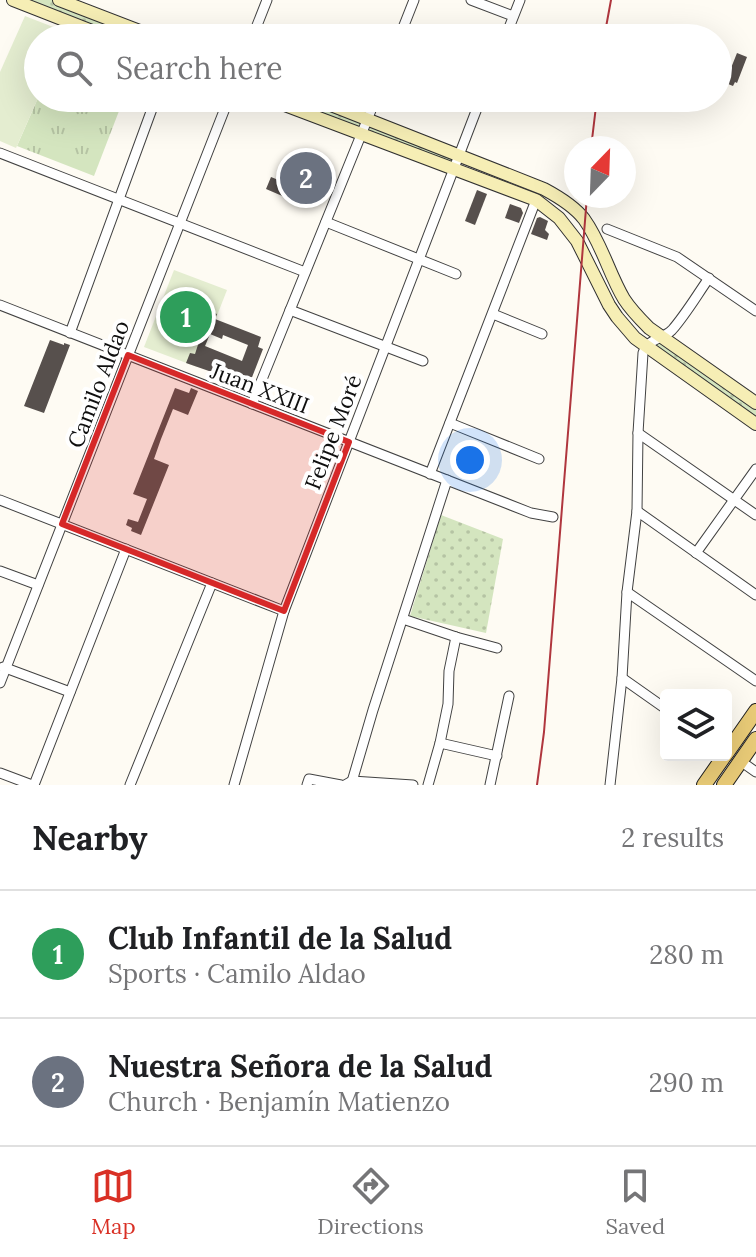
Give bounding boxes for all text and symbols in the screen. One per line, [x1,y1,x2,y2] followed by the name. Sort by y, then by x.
[24,24,732,112] search box
[52,46,96,90] icon: search
[116,49,283,87] text: Search here
[564,136,636,208] north arrow
[280,148,332,208] pin: 2
[160,287,212,347] pin: 1
[61,316,135,452] street label: Camilo Aldao
[206,356,313,420] street label: Juan XXIII
[298,370,368,493] street label: Felipe Moré
[450,440,490,480] your location
[660,689,732,761] map controls
[660,689,732,761] button: layers
[32,816,148,859] text: Nearby
[621,821,724,854] text: 2 results
[108,919,452,957] text: Club Infantil de la Salud
[53,938,63,971] text: 1
[649,938,724,971] text: 280 m
[108,957,366,990] text: Sports · Camilo Aldao
[108,1047,492,1085] text: Nuestra Señora de la Salud
[51,1066,65,1099] text: 2
[649,1066,724,1099] text: 290 m
[108,1085,450,1118] text: Church · Benjamín Matienzo
[91,1164,136,1240] tab: Map
[317,1164,424,1240] tab: Directions
[606,1164,665,1240] tab: Saved

